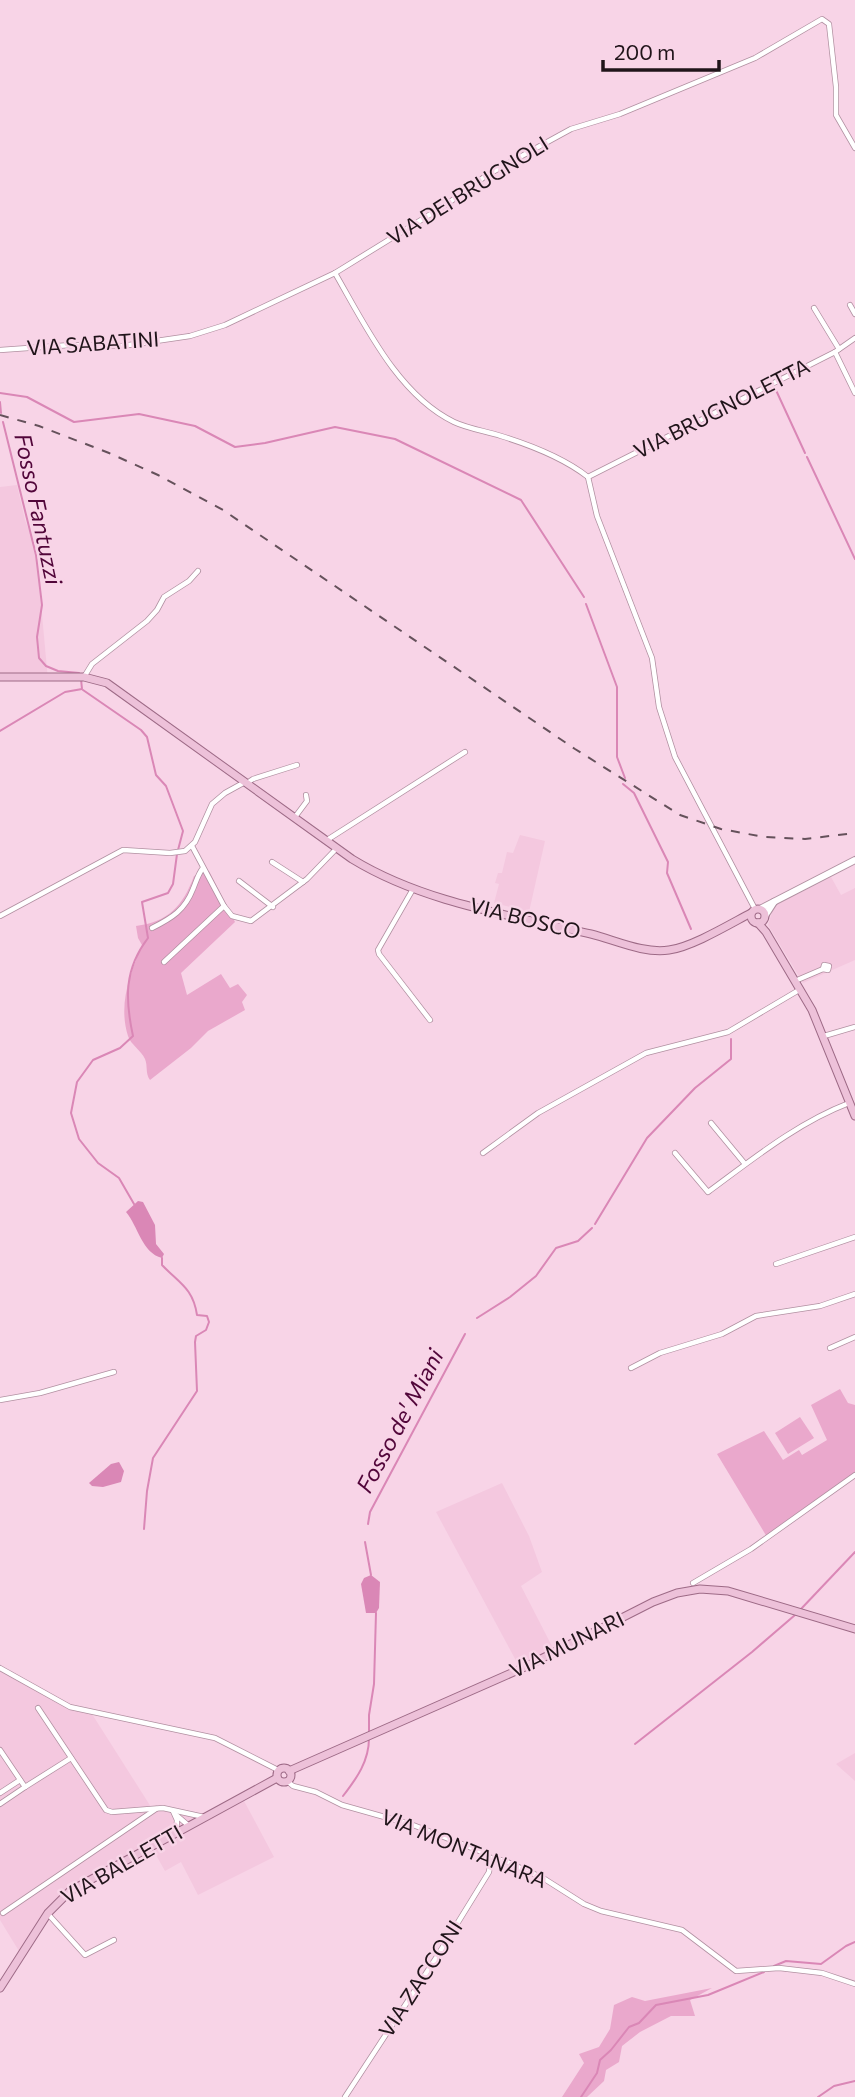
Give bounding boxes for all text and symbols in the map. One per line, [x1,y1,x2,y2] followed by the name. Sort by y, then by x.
[603,28,718,72] scale bar
[614,39,675,64] text: 200 m
[382,130,552,249] street label: VIA DEI BRUGNOLI
[26,325,160,360] street label: VIA SABATINI
[629,353,813,463] street label: VIA BRUGNOLETTA
[9,430,69,588] water label: Fosso Fantuzzi
[467,892,583,943] street label: VIA BOSCO
[349,1343,449,1497] water label: Fosso de' Miani
[505,1605,628,1682] street label: VIA MUNARI
[378,1803,551,1892] street label: VIA MONTANARA
[56,1819,186,1909] street label: VIA BALLETTI
[373,1915,467,2041] street label: VIA ZACCONI

